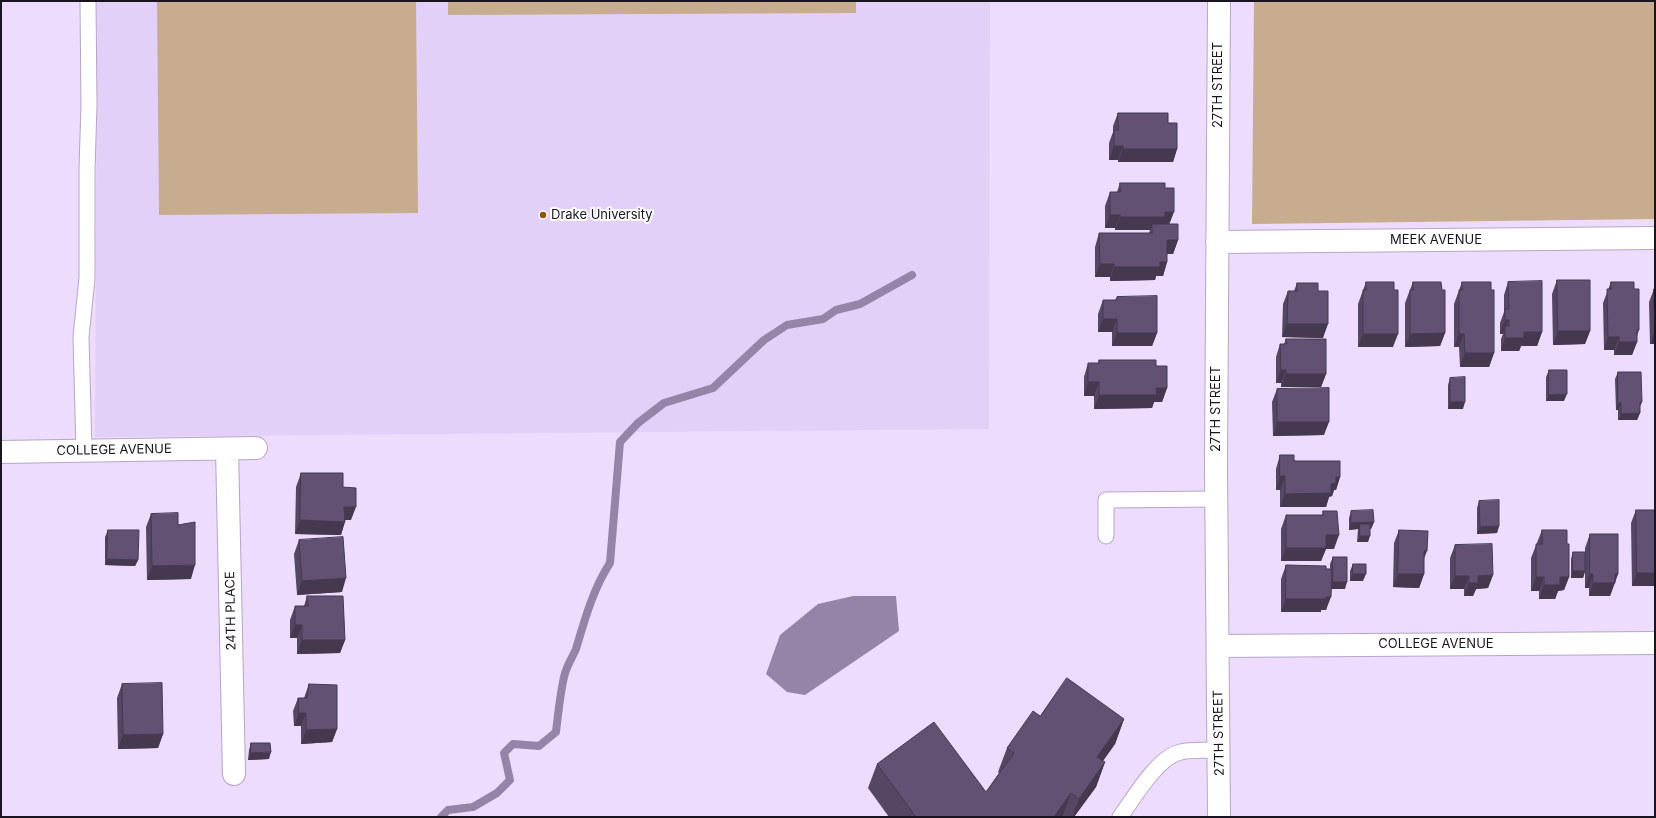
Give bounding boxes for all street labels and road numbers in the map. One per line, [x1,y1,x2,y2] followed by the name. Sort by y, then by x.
[1210,42,1226,128] street label: 27TH STREET
[1390,232,1482,248] street label: MEEK AVENUE
[1208,366,1224,452] street label: 27TH STREET
[56,441,172,459] street label: COLLEGE AVENUE
[223,571,239,651] street label: 24TH PLACE
[1378,636,1494,652] street label: COLLEGE AVENUE
[1210,690,1228,776] street label: 27TH STREET

